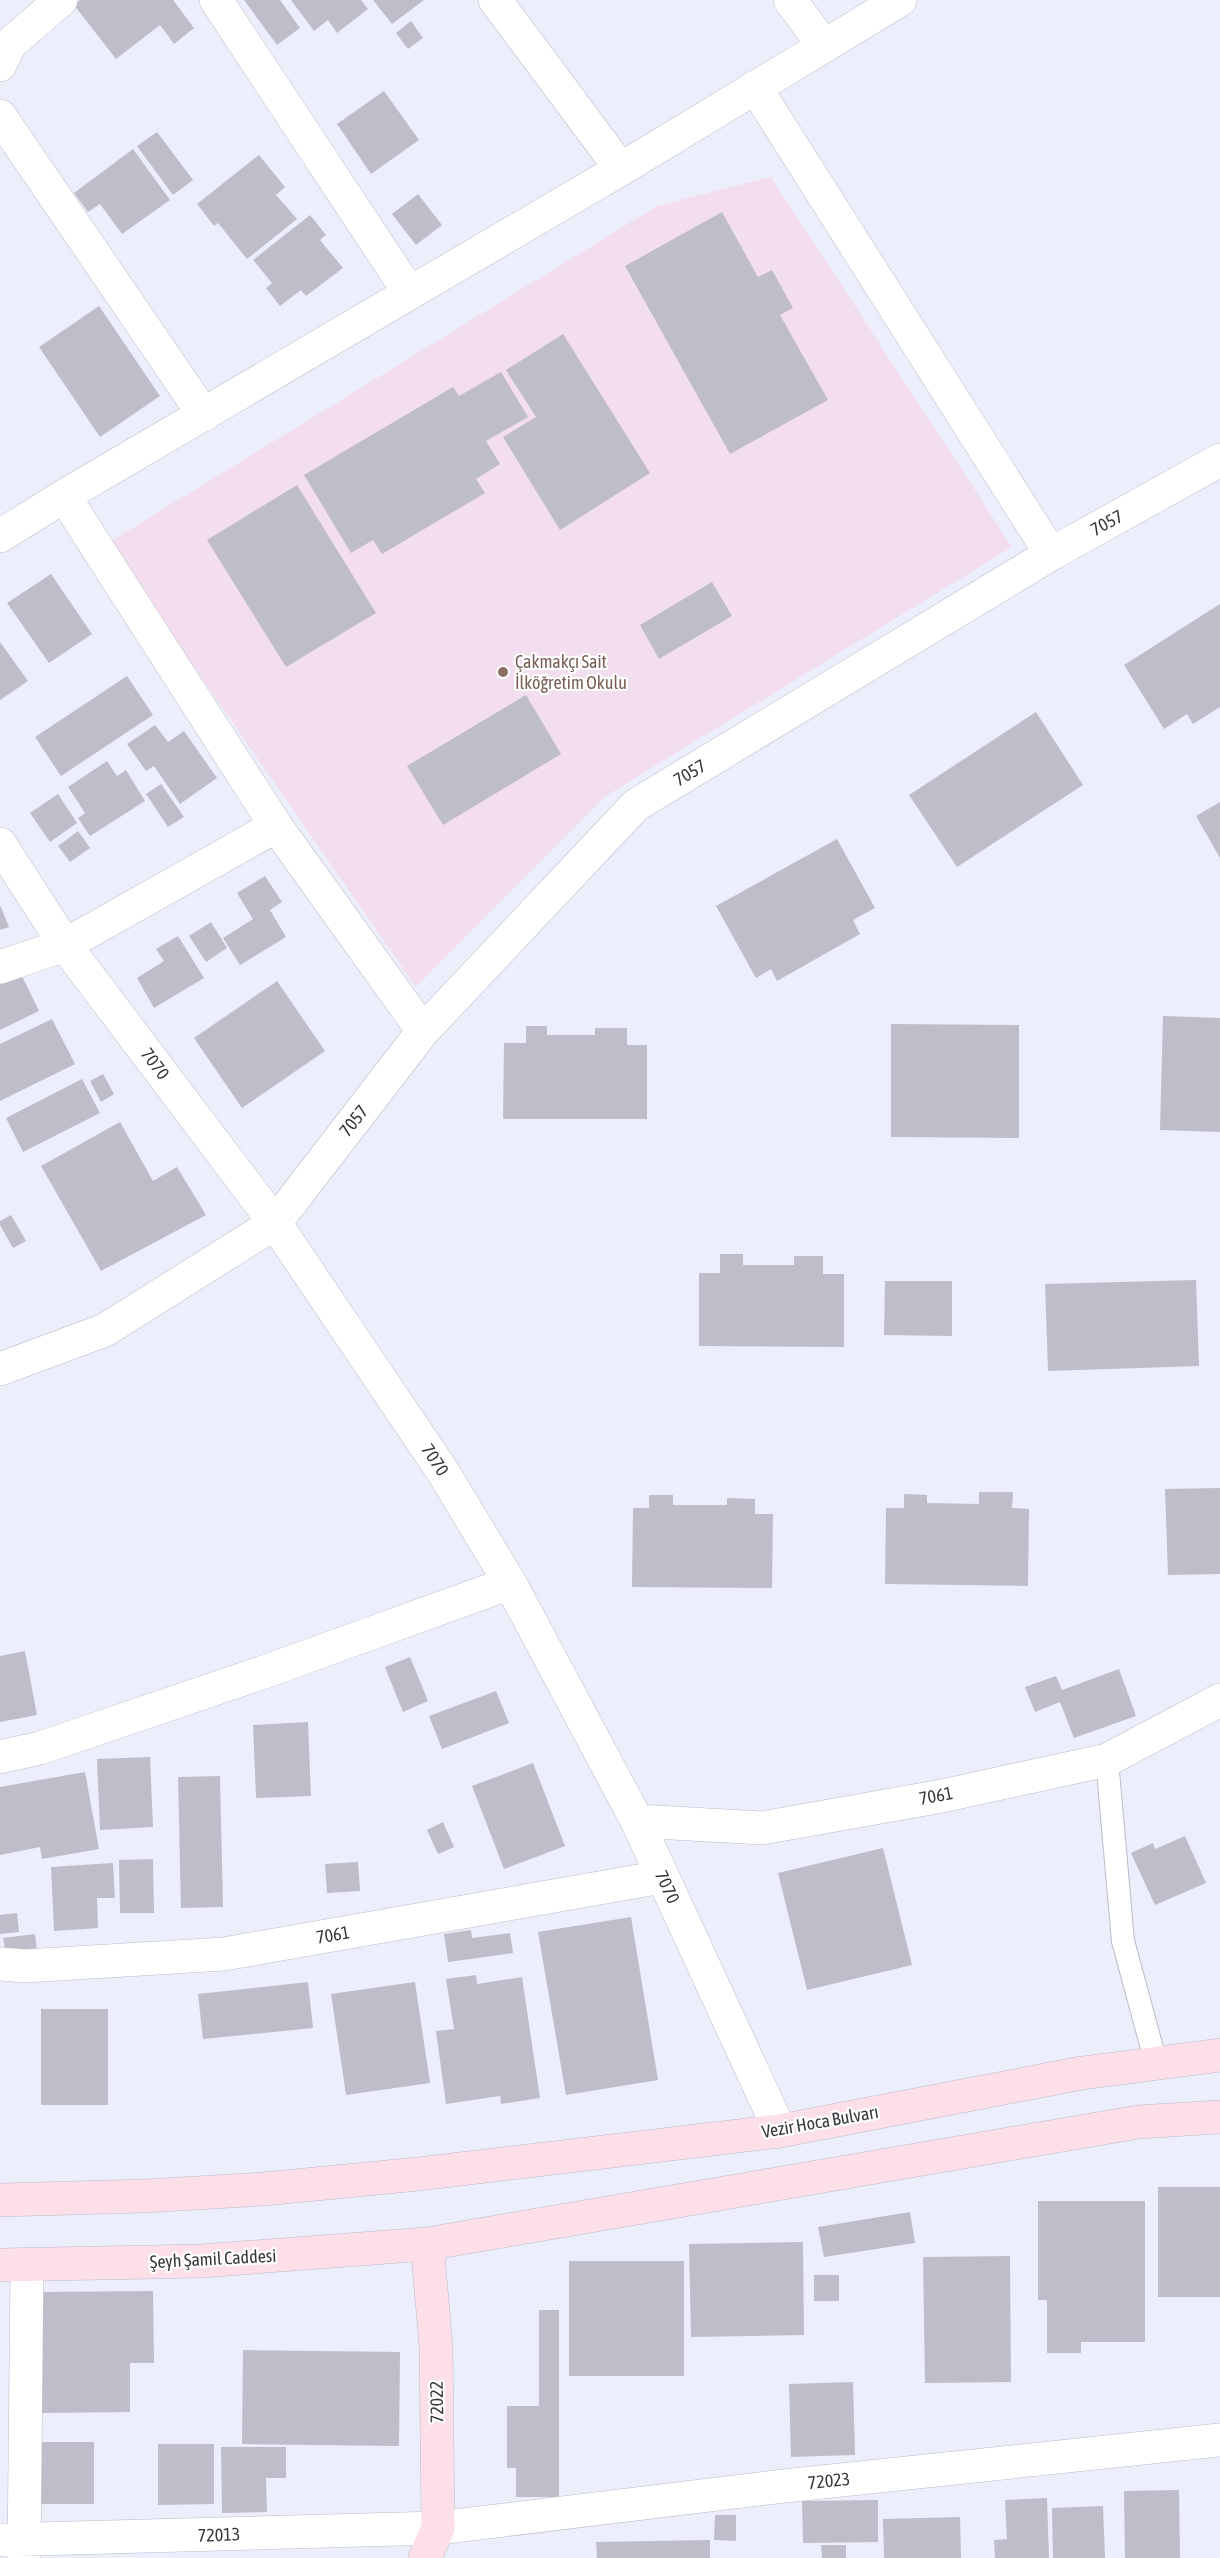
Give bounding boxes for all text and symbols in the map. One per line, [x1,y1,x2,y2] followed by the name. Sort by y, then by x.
[1087,505,1127,540] street label: 7057
[515,651,627,693] place label: Çakmakçı Sait İlköğretim Okulu
[496,665,510,679] marker: Çakmakçı Sait İlköğretim Okulu
[670,755,710,790] street label: 7057
[137,1044,174,1084] street label: 7070
[335,1101,372,1140] street label: 7057
[417,1440,453,1480] street label: 7070
[917,1782,955,1809] street label: 7061
[651,1867,684,1907] street label: 7070
[314,1921,351,1948] street label: 7061
[760,2101,880,2142] street label: Vezir Hoca Bulvarı
[149,2245,277,2272] street label: Şeyh Şamil Caddesi
[426,2381,447,2423] street label: 72022
[807,2468,851,2493] street label: 72023
[197,2523,240,2546] street label: 72013

